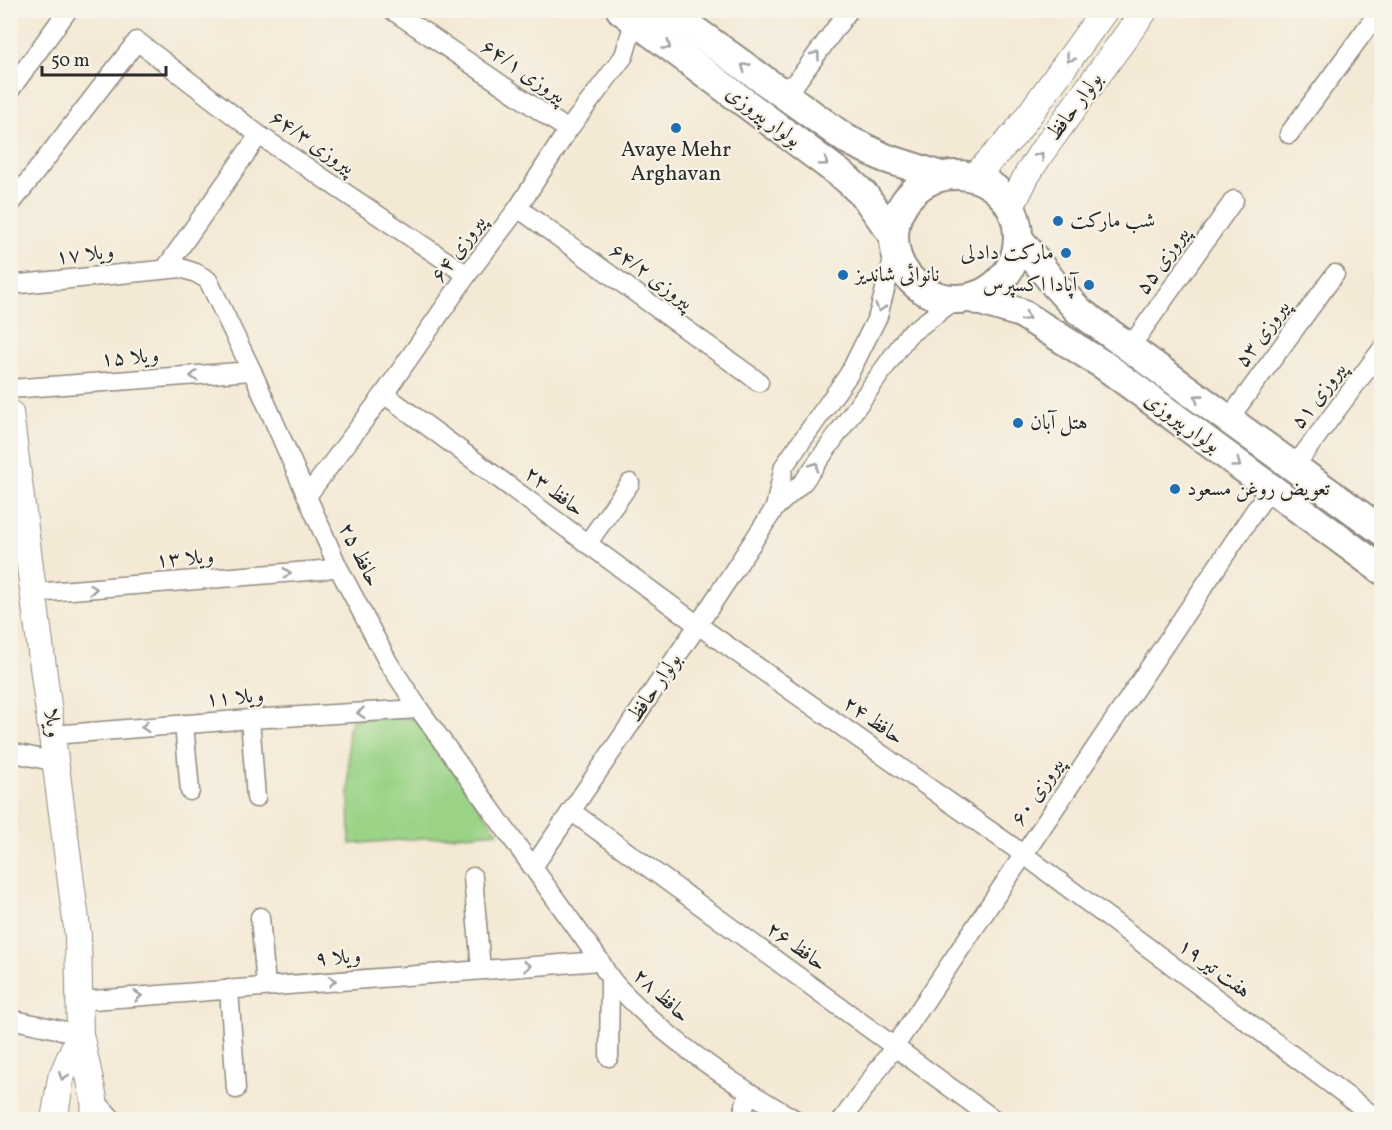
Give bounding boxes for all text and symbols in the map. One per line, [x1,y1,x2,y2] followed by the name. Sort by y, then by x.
[475,33,572,112] street label: پیروزی ۶۴/۱
[42,39,166,77] scale bar
[661,39,672,50] one-way arrow
[51,49,90,74] text: 50 m
[809,51,820,62] one-way arrow
[1067,51,1078,62] one-way arrow
[741,63,752,74] one-way arrow
[1040,67,1110,147] street label: بولوار حافظ
[719,79,807,155] street label: بولوار پیروزی
[264,104,361,183] street label: پیروزی ۶۴/۳
[669,121,683,135] marker: Avaye Mehr Arghavan
[621,136,731,189] place label: Avaye Mehr Arghavan
[1033,152,1044,163] one-way arrow
[817,155,828,166] one-way arrow
[1070,207,1155,236] place label: شب مارکت
[425,208,494,289] street label: پیروزی ۶۴
[1051,214,1065,228] marker: شب مارکت
[1129,220,1198,301] street label: پیروزی ۵۵
[603,237,700,318] street label: پیروزی ۶۴/۲
[55,238,115,272] street label: ویلا ۱۷
[961,239,1054,268] place label: مارکت دادلی
[1059,246,1073,260] marker: مارکت دادلی
[853,261,940,290] place label: نانوائی شاندیز
[836,268,850,282] marker: نانوائی شاندیز
[983,271,1079,300] place label: آپادا اکسپرس
[1082,278,1096,292] marker: آپادا اکسپرس
[1229,293,1298,374] street label: پیروزی ۵۳
[875,302,887,313] one-way arrow
[1020,310,1030,321] one-way arrow
[100,342,160,374] street label: ویلا ۱۵
[1284,356,1354,436] street label: پیروزی ۵۱
[190,369,199,382] one-way arrow
[1138,386,1226,460] street label: بولوار پیروزی
[1194,395,1205,406] one-way arrow
[1030,409,1088,438] place label: هتل آبان
[1011,416,1025,430] marker: هتل آبان
[1231,457,1242,468] one-way arrow
[518,460,590,524] street label: حافظ ۲۳
[808,461,819,472] one-way arrow
[1187,475,1331,504] place label: تعویض روغن مسعود
[1168,482,1182,496] marker: تعویض روغن مسعود
[331,518,387,592] street label: حافظ ۲۵
[155,543,215,575] street label: ویلا ۱۳
[283,567,292,580] one-way arrow
[88,582,97,595] one-way arrow
[621,647,689,729] street label: بولوار حافظ
[205,682,265,714] street label: ویلا ۱۱
[837,690,909,752] street label: حافظ ۲۴
[356,706,365,719] one-way arrow
[36,707,68,739] street label: ویلا
[141,720,150,733] one-way arrow
[1004,751,1072,832] street label: پیروزی ۶۰
[760,915,832,979] street label: حافظ ۲۶
[1172,932,1256,1006] street label: هفت تیر ۱۹
[314,942,362,974] street label: ویلا ۹
[522,960,531,973] one-way arrow
[626,962,696,1030] street label: حافظ ۲۸
[328,974,337,987] one-way arrow
[134,990,143,1003] one-way arrow
[57,1070,70,1080] one-way arrow

